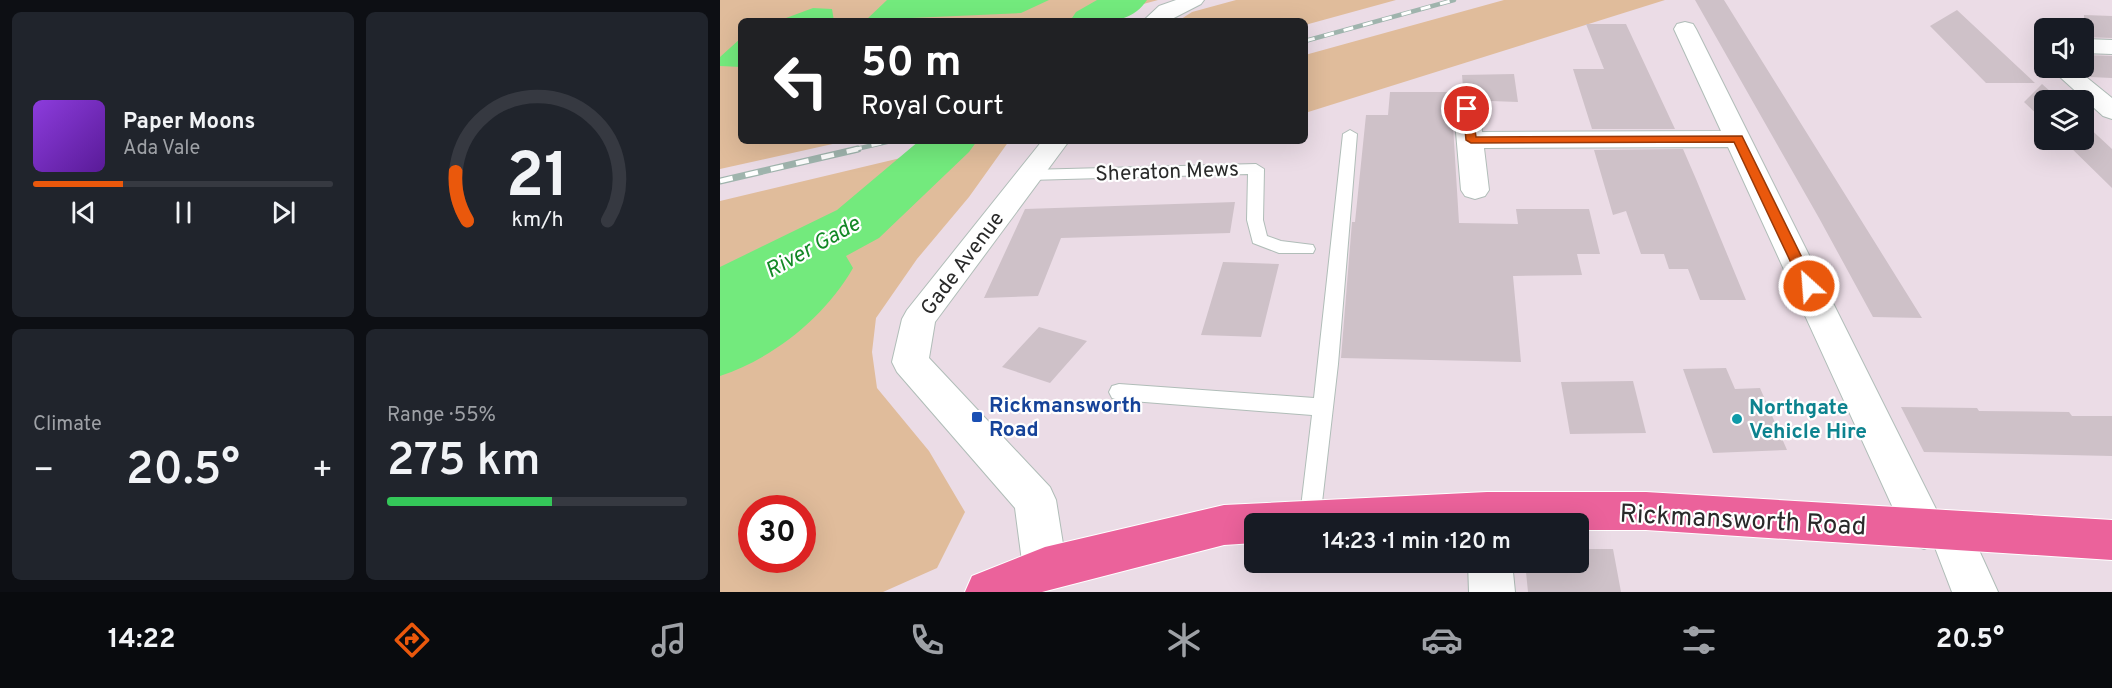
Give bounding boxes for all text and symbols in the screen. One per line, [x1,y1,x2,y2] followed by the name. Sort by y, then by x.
[2034,18,2094,150] map controls
[2034,18,2094,78] button: sound
[861,38,962,91] text: 50 m
[762,42,840,120] icon: left
[1441,83,1492,134] pin
[861,90,1004,124] text: Royal Court
[2034,90,2094,150] button: layers
[1450,92,1483,125] icon: arrive
[123,109,255,136] text: Paper Moons
[123,136,200,162] text: Ada Vale
[505,141,569,220] text: 21
[1095,157,1239,188] street label: Sheraton Mews
[67,196,100,229] icon: previous
[167,196,200,229] icon: pause
[267,196,300,229] icon: next
[915,207,1011,321] street label: Gade Avenue
[511,208,563,235] text: km/h
[761,211,866,285] water label: River Gade
[1777,254,1841,318] position arrow
[989,393,1142,444] place label: Rickmansworth Road
[1749,395,1867,446] place label: Northgate Vehicle Hire
[387,403,496,429] text: Range · 55%
[970,410,984,424] marker: Rickmansworth Road
[33,412,102,438] text: Climate
[1730,412,1744,426] marker: Northgate Vehicle Hire
[387,434,541,491] text: 275 km
[126,443,240,500] text: 20.5°
[33,451,54,493] text: −
[312,451,333,493] text: +
[738,495,816,573] speed limit sign: 30
[1619,499,1867,544] street label: Rickmansworth Road
[1322,529,1511,556] text: 14:23 · 1 min · 120 m
[391,619,433,661] icon: directions
[648,619,690,661] icon: music
[906,619,948,661] icon: phone
[1163,619,1205,661] icon: climate
[1421,619,1463,661] icon: car
[1678,619,1720,661] icon: filters
[108,623,175,657] text: 14:22
[1936,623,2004,657] text: 20.5°

